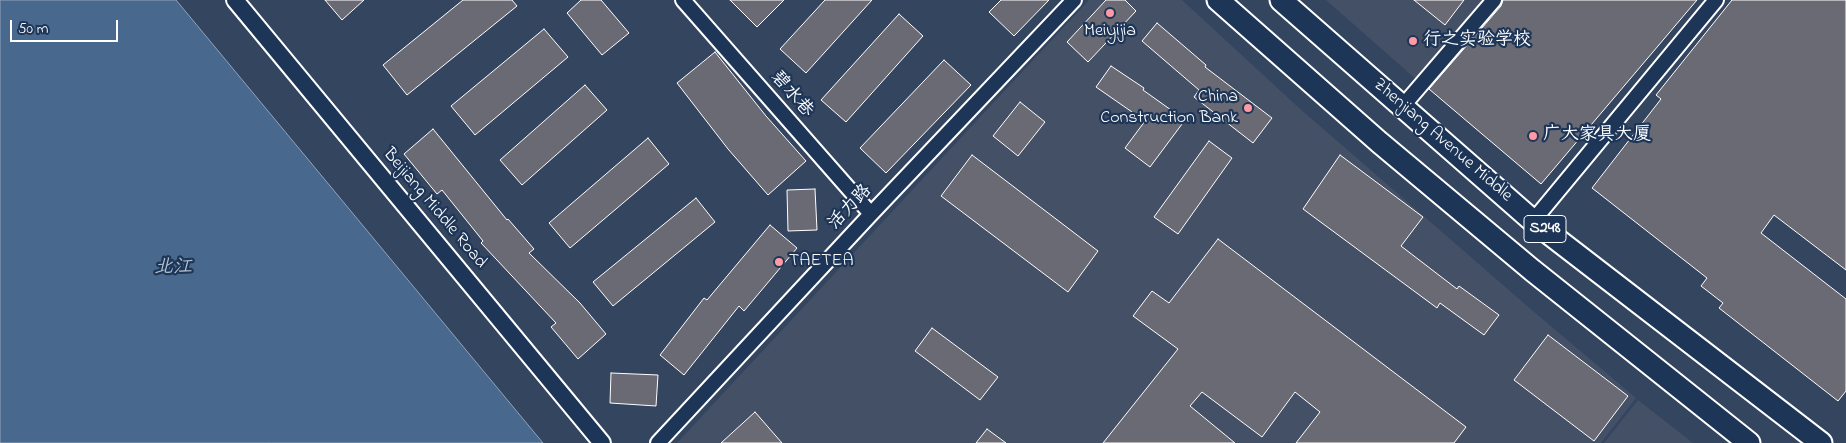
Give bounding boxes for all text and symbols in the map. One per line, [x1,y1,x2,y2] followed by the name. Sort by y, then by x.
[1104,7,1116,19] marker: Meiyijia
[12,10,120,42] scale bar
[18,18,48,40] text: 50 m
[1084,21,1136,43] place label: Meiyijia
[1423,30,1531,52] place label: 行之实验学校
[1407,35,1419,47] marker: 行之实验学校
[765,68,817,122] street label: 碧水巷
[1368,75,1516,207] street label: Zhenjiang Avenue Middle
[1100,87,1238,130] place label: China Construction Bank
[1242,102,1254,114] marker: China Construction Bank
[1543,125,1651,147] place label: 广大家具大厦
[1527,130,1539,142] marker: 广大家具大厦
[377,144,491,274] street label: Beijiang Middle Road
[825,181,877,235] street label: 活力路
[1524,215,1566,242] road number: S248
[789,251,854,273] place label: TAETEA
[773,256,785,268] marker: TAETEA
[154,258,192,280] water label: 北江

